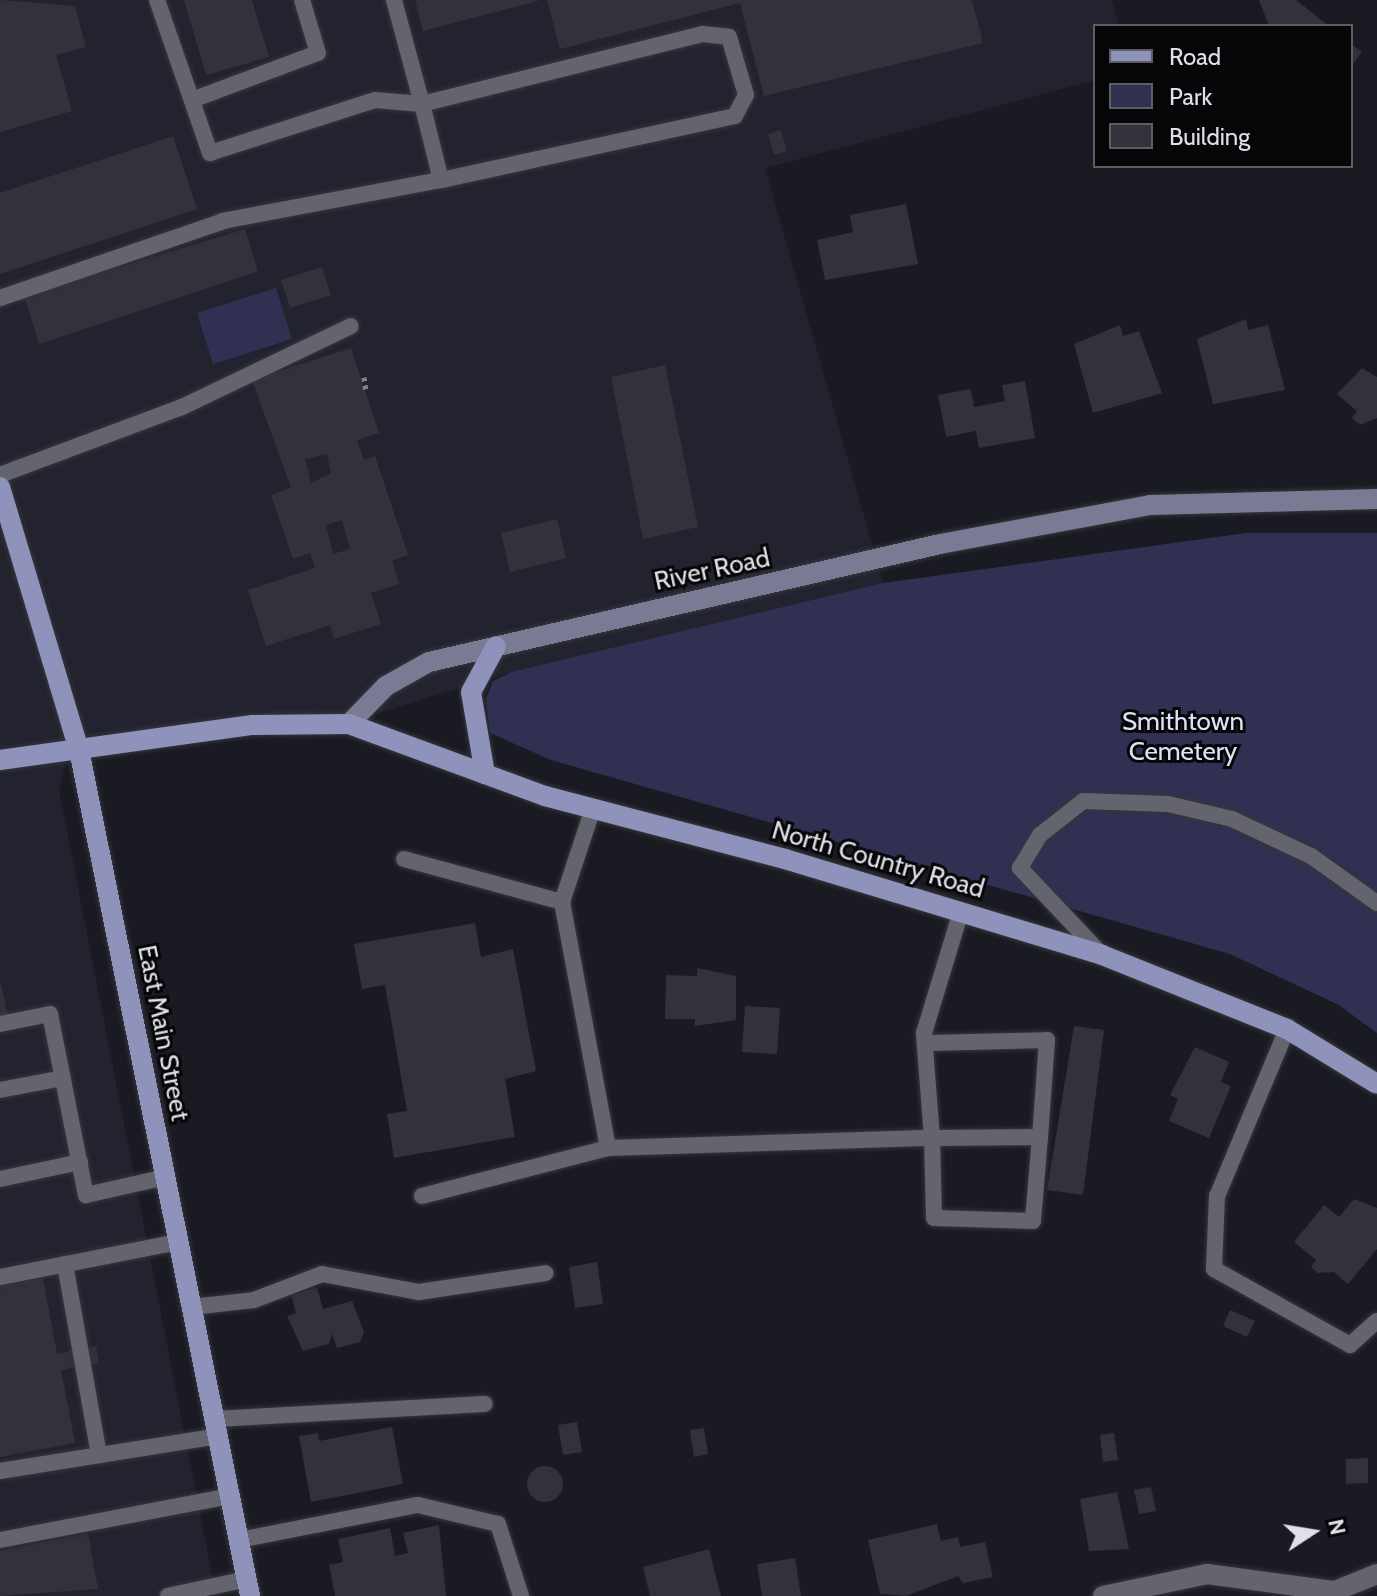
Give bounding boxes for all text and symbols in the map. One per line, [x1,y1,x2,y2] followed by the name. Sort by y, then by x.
[1093,24,1353,168] legend
[1169,42,1221,71] text: Road
[1169,82,1212,111] text: Park
[1169,122,1250,151] text: Building
[651,543,773,597] street label: River Road
[1122,706,1244,768] park label: Smithtown Cemetery
[768,815,988,905] street label: North Country Road
[131,942,195,1124] street label: East Main Street
[1273,1492,1353,1572] north arrow
[1322,1516,1352,1537] text: N

